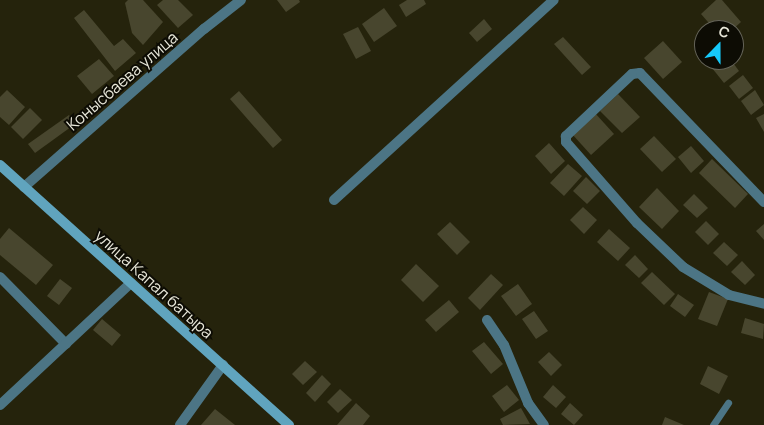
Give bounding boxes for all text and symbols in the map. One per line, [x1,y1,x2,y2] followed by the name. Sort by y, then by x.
[694,20,744,70] north arrow
[716,21,733,42] text: С
[63,28,181,134] street label: Конысбаева улица
[91,226,217,342] street label: улица Капал батыра

